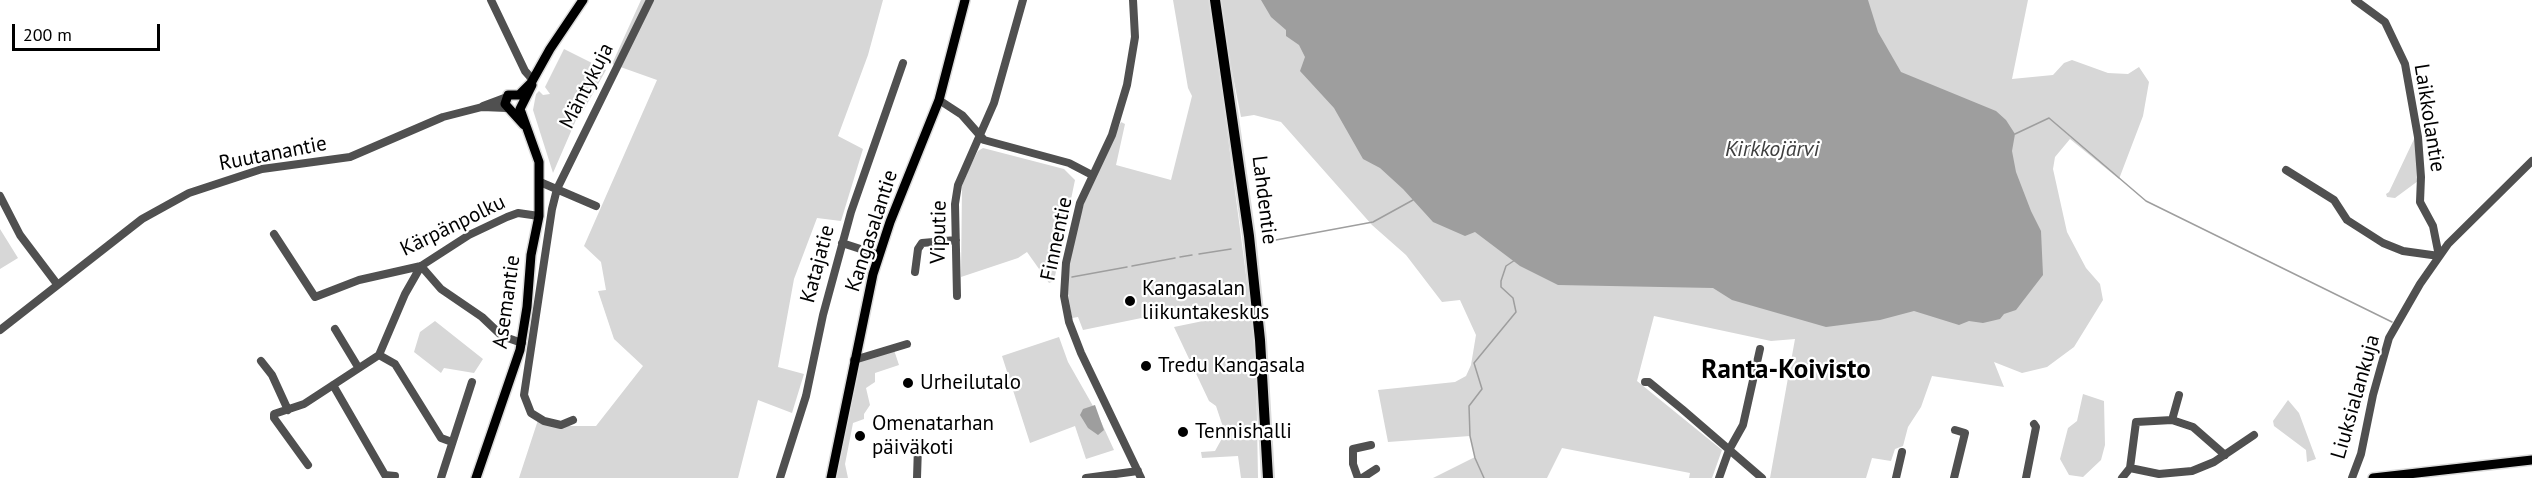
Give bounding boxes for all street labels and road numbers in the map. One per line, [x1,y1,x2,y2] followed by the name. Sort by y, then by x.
[555,39,619,133] street label: Mäntykuja
[2408,62,2450,174] street label: Laikkolantie
[217,131,329,177] street label: Ruutanantie
[1246,154,1282,246] street label: Lahdentie
[840,167,904,295] street label: Kangasalantie
[396,190,510,262] street label: Kärpänpolku
[1036,195,1078,283] street label: Finnentie
[926,200,952,264] street label: Viputie
[796,222,840,306] street label: Katajatie
[488,254,526,350] street label: Asemantie
[2326,332,2386,462] street label: Liuksialankuja

